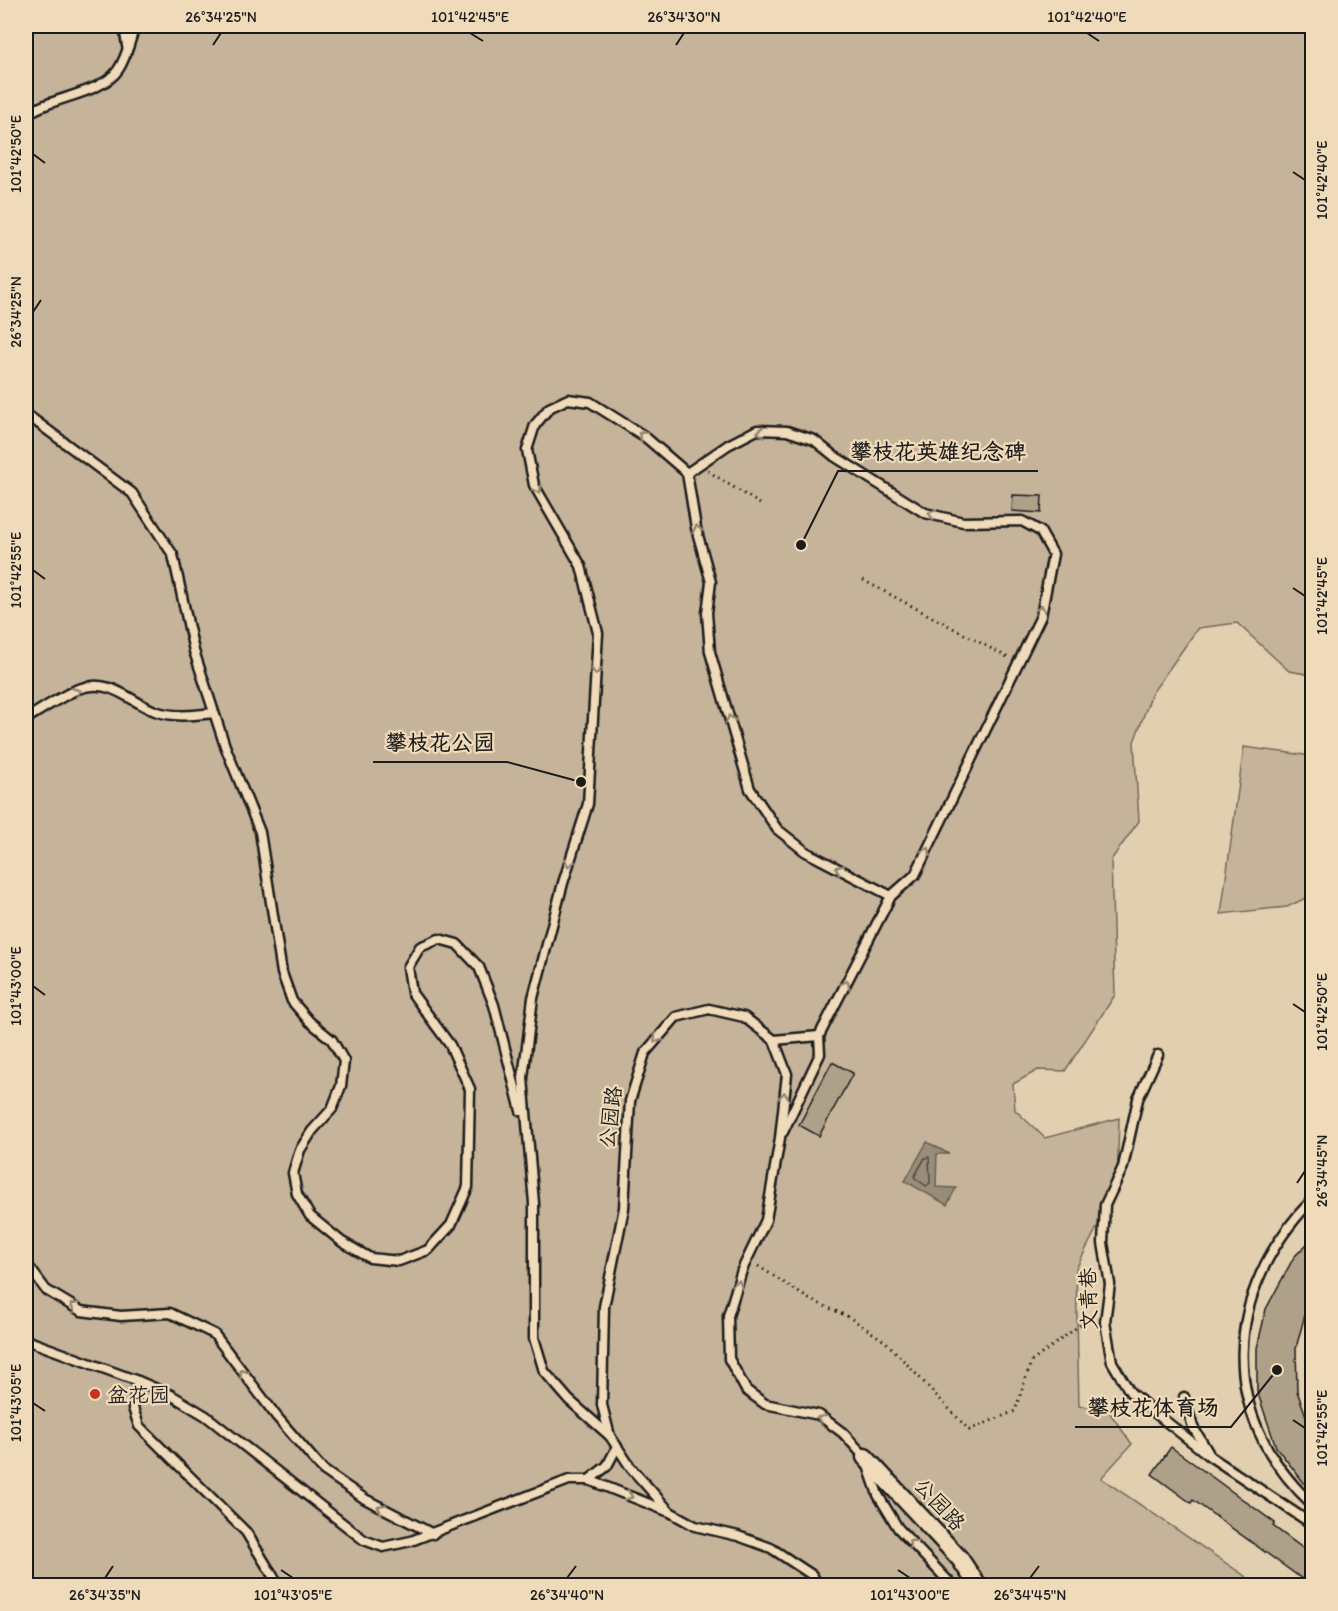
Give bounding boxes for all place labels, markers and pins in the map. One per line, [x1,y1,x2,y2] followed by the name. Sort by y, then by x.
[838,431,1038,471] callout: 攀枝花英雄纪念碑
[373,722,507,762] callout: 攀枝花公园
[107,1382,170,1407] place label: 盆花园
[88,1387,102,1401] marker: 盆花园
[1075,1387,1231,1427] callout: 攀枝花体育场

